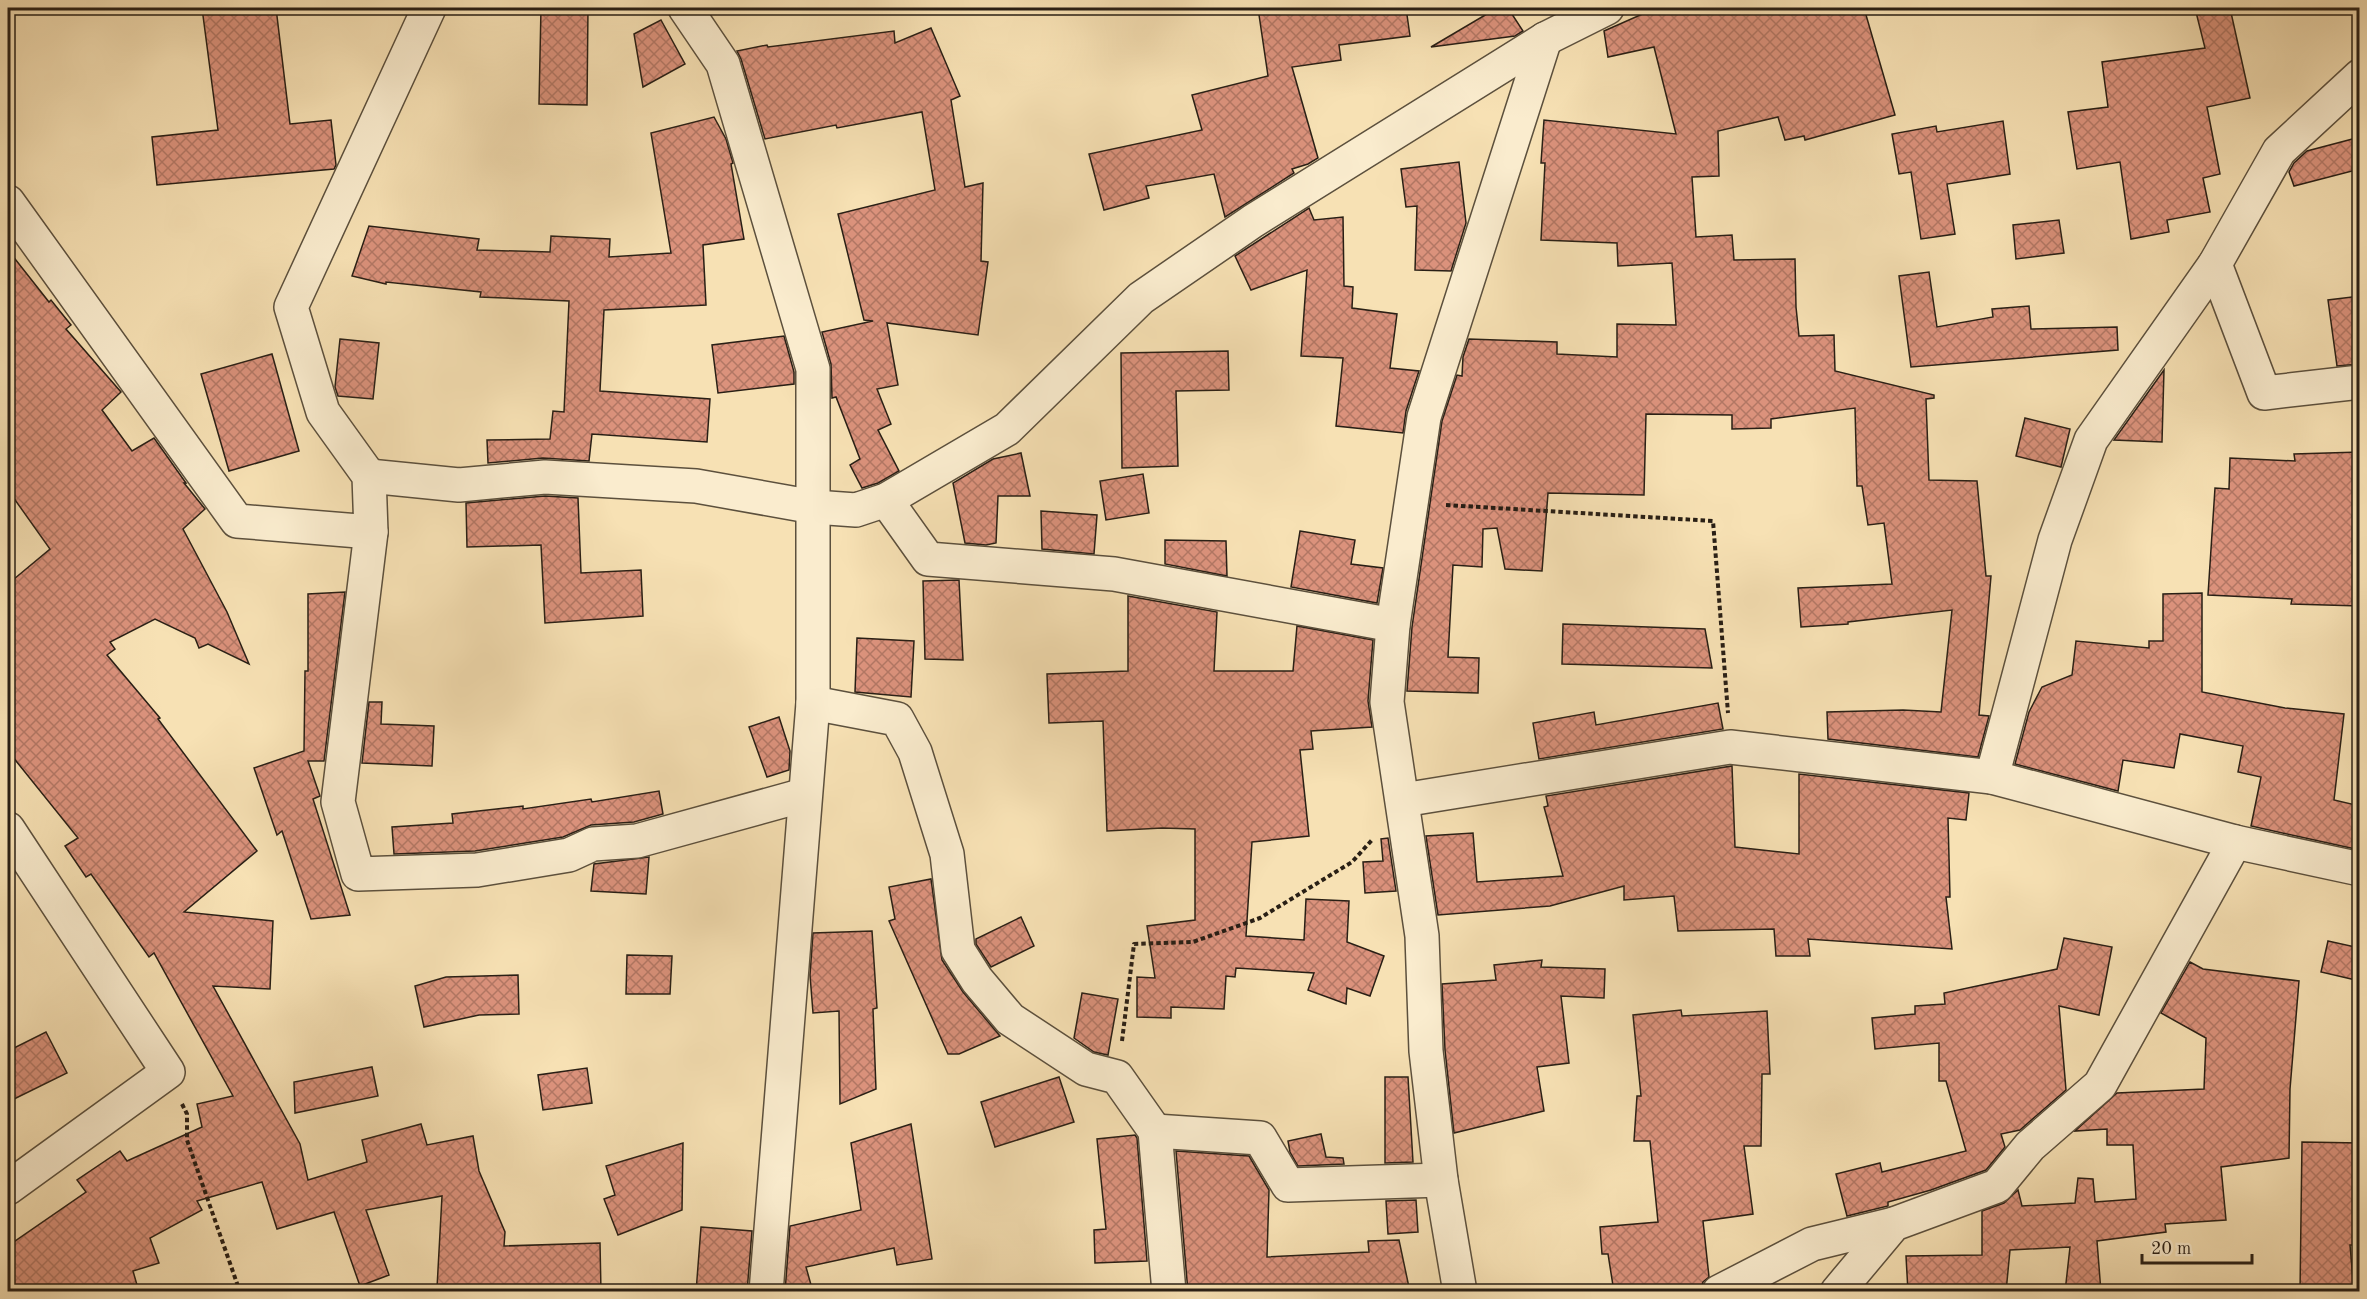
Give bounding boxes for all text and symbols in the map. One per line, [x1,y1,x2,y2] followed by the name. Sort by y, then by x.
[2142,1227,2252,1265] scale bar
[2151,1240,2191,1258] text: 20 m

